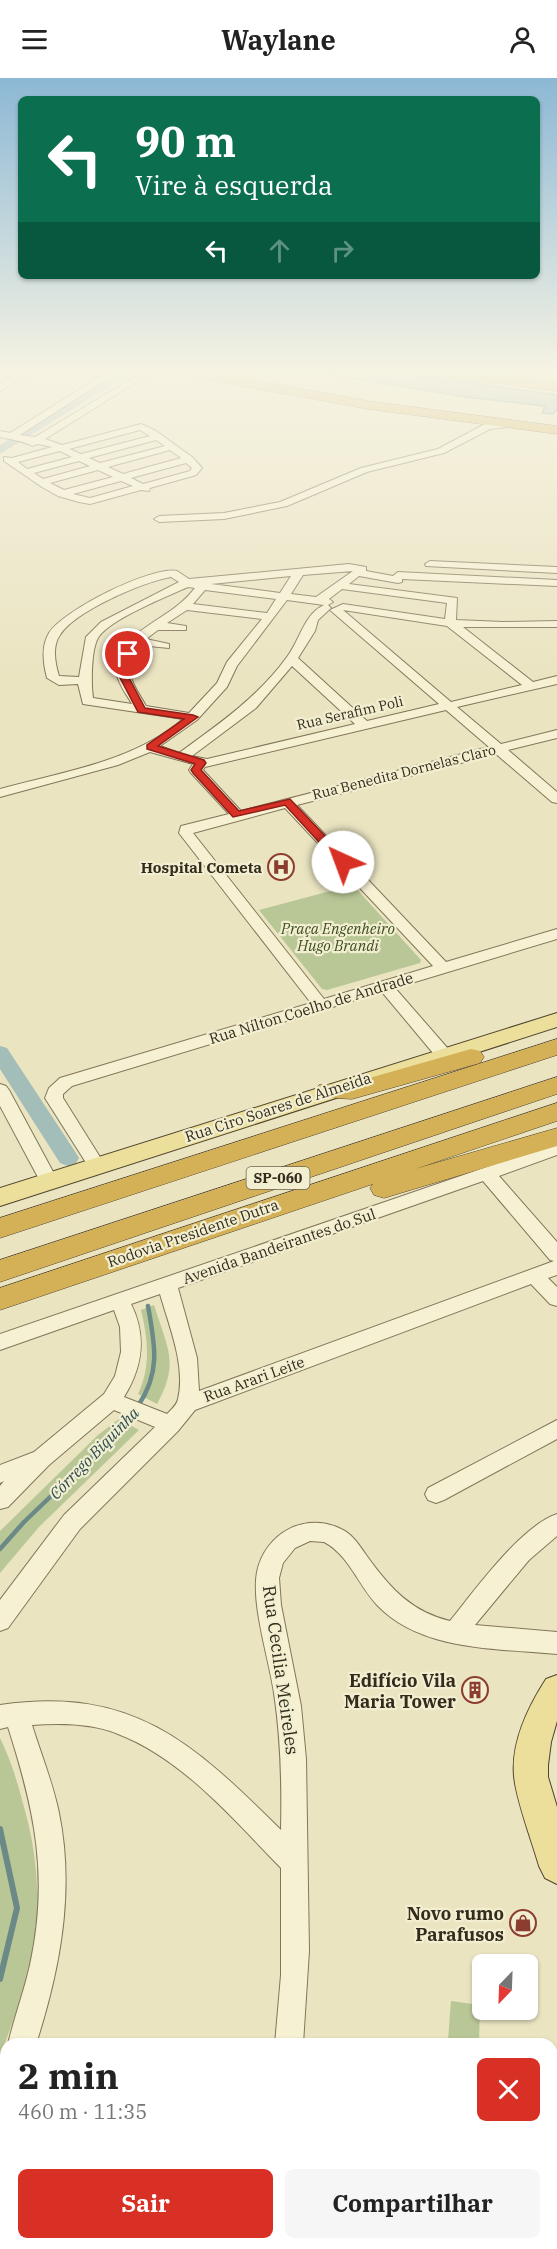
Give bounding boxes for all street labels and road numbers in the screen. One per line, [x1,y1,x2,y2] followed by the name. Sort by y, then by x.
[295,692,405,734] street label: Rua Serafim Poli
[310,740,498,804] street label: Rua Benedita Dornelas Claro
[207,968,415,1048] street label: Rua Nílton Coelho de Andrade
[182,1068,374,1146] street label: Rua Ciro Soares de Almeida
[246,1167,310,1189] road number: SP-060
[105,1195,281,1271] street label: Rodovia Presidente Dutra
[180,1204,378,1288] street label: Avenida Bandeirantes do Sul
[201,1352,307,1406] street label: Rua Arari Leite
[258,1584,304,1756] street label: Rua Cecilia Meireles

